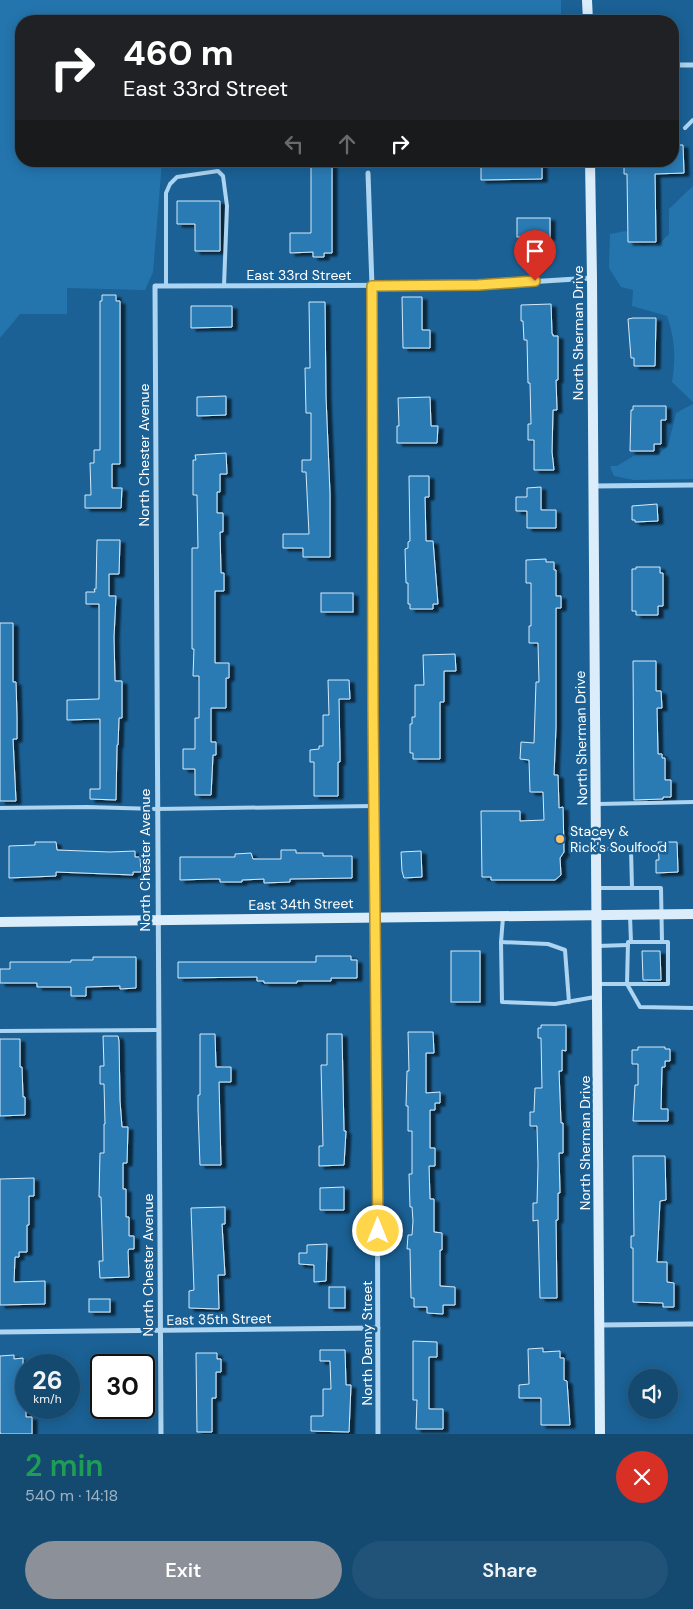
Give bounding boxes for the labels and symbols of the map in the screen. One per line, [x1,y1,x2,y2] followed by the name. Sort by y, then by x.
[514,230,556,281] pin
[246,266,352,284] street label: East 33rd Street
[569,266,587,400] street label: North Sherman Drive
[135,384,153,526] street label: North Chester Avenue
[571,670,591,806] street label: North Sherman Drive
[136,789,154,931] street label: North Chester Avenue
[570,822,667,856] place label: Stacey & Rick's Soulfood
[554,833,566,845] marker: Stacey & Rick's Soulfood
[248,894,354,914] street label: East 34th Street
[576,1076,594,1210] street label: North Sherman Drive
[139,1194,157,1336] street label: North Chester Avenue
[351,1204,403,1256] position arrow
[358,1280,376,1406] street label: North Denny Street
[166,1309,272,1329] street label: East 35th Street
[90,1354,155,1419] speed limit sign: 30

